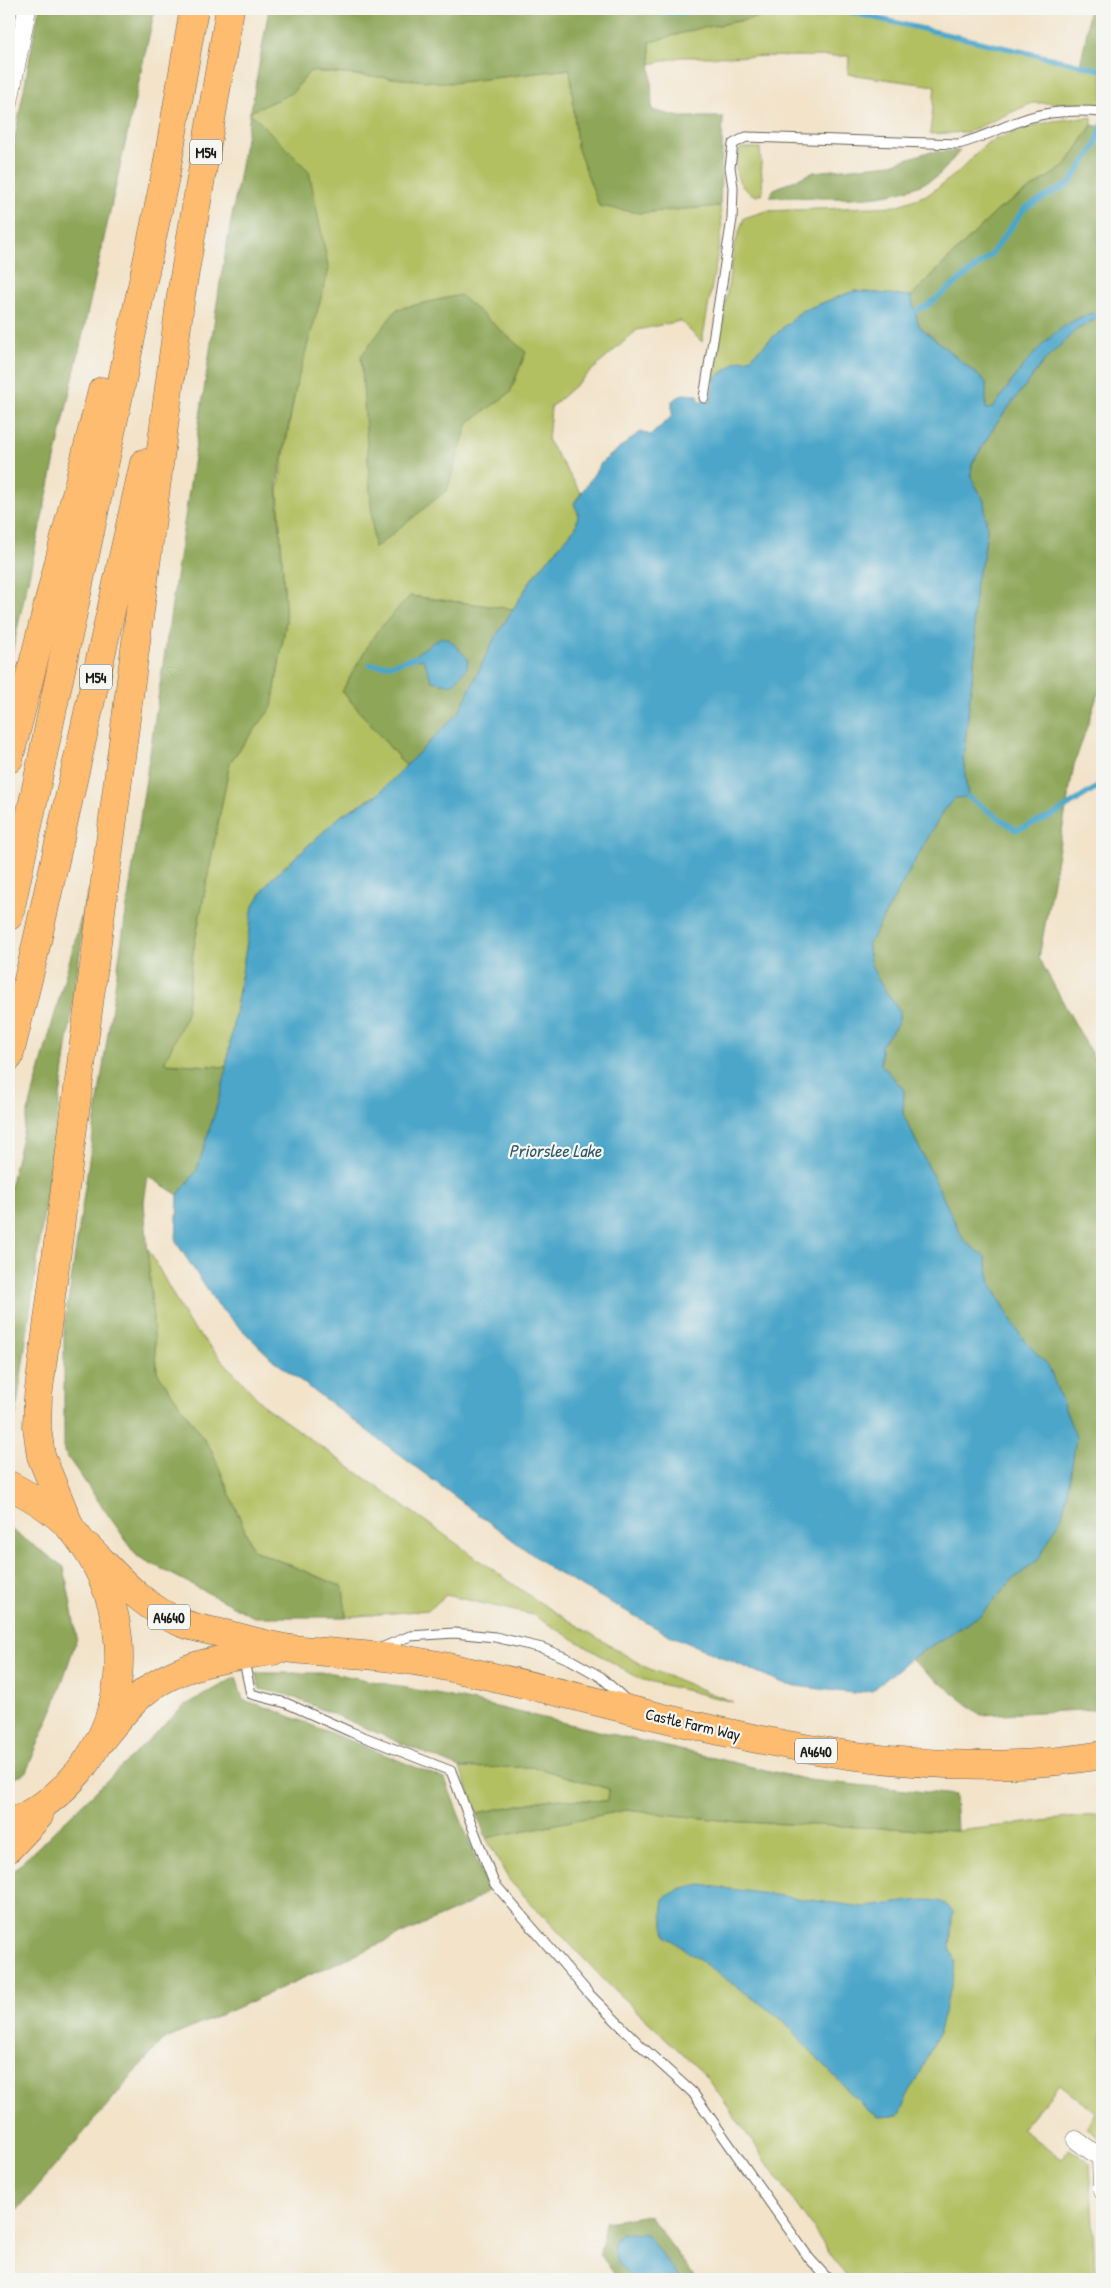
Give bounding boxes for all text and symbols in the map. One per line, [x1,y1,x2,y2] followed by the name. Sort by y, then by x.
[190,140,222,164] road number: M54
[80,664,112,690] road number: M54
[509,1138,602,1163] water label: Priorslee Lake
[148,1604,190,1630] road number: A4640
[643,1702,743,1746] street label: Castle Farm Way
[795,1738,837,1764] road number: A4640

